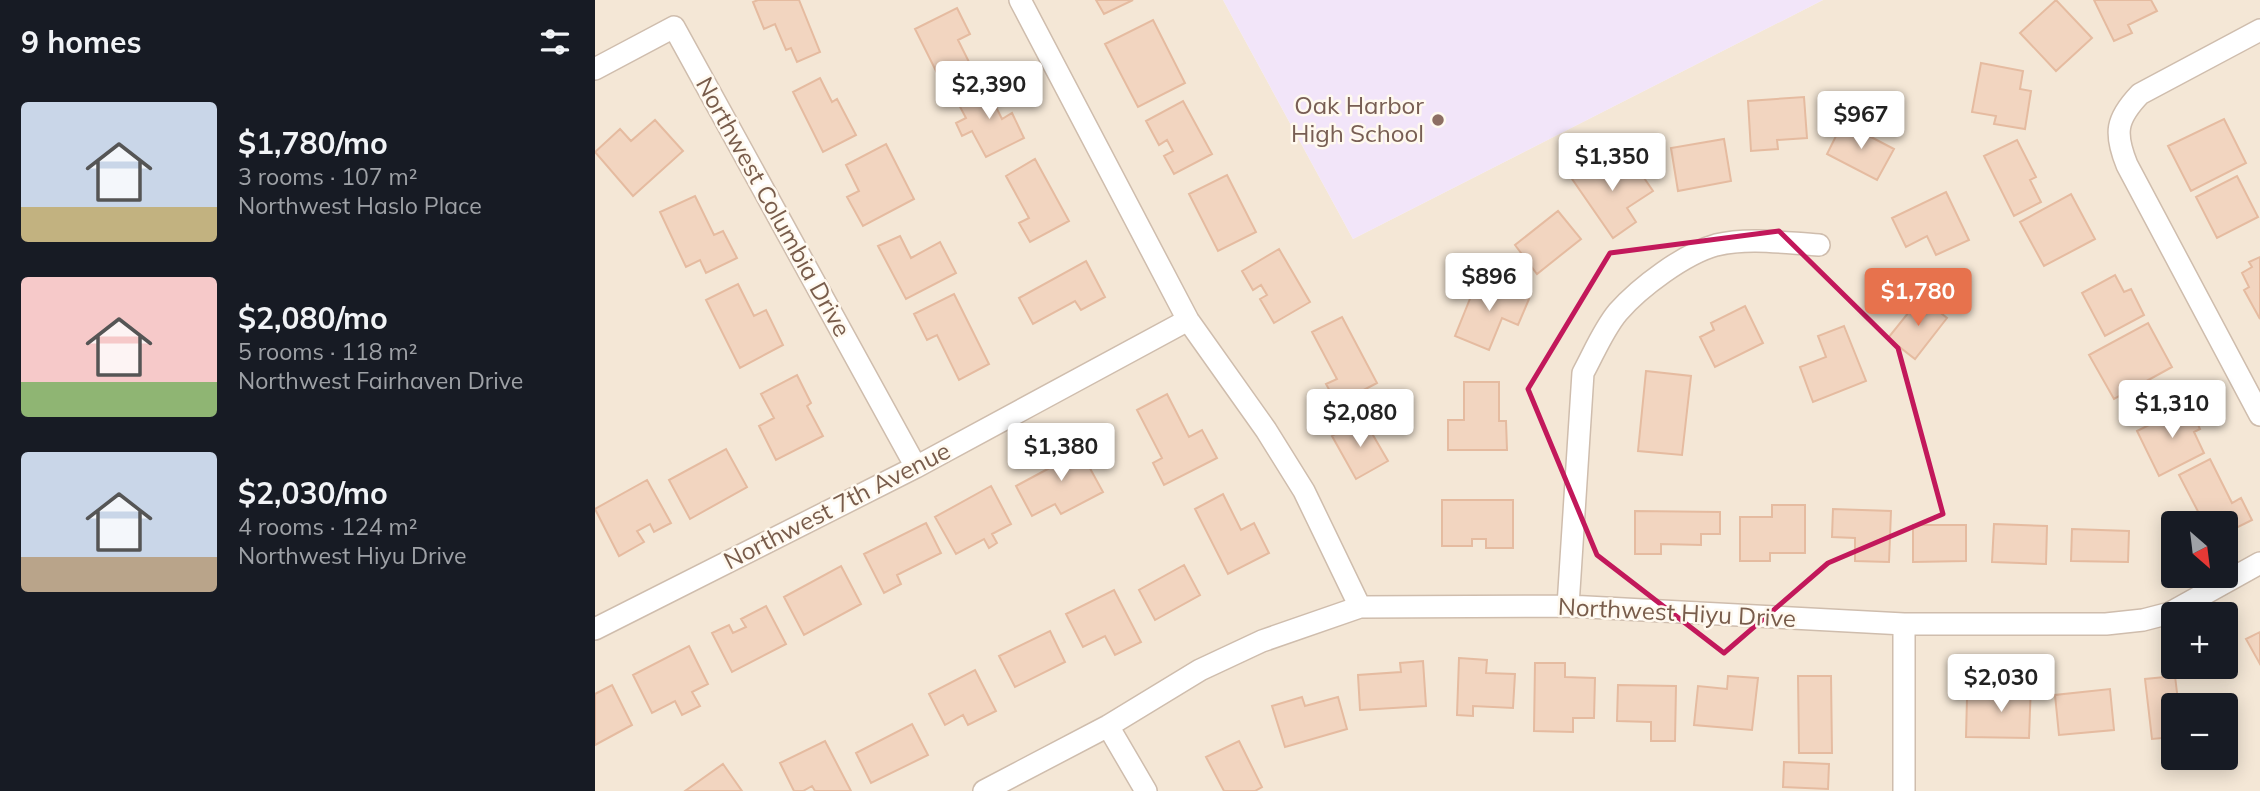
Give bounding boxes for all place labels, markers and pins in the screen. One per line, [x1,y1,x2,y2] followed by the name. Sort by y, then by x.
[932,61,1046,121] pin: $2,390
[1291,90,1424,148] place label: Oak Harbor High School
[1820,92,1902,151] pin: $967
[1430,112,1446,128] marker: Oak Harbor High School
[1555,134,1669,193] pin: $1,350
[1448,254,1530,313] pin: $896
[1861,268,1975,328] pin: $1,780
[2115,380,2229,440] pin: $1,310
[1303,390,1417,449] pin: $2,080
[1004,424,1118,483] pin: $1,380
[1944,654,2058,714] pin: $2,030

